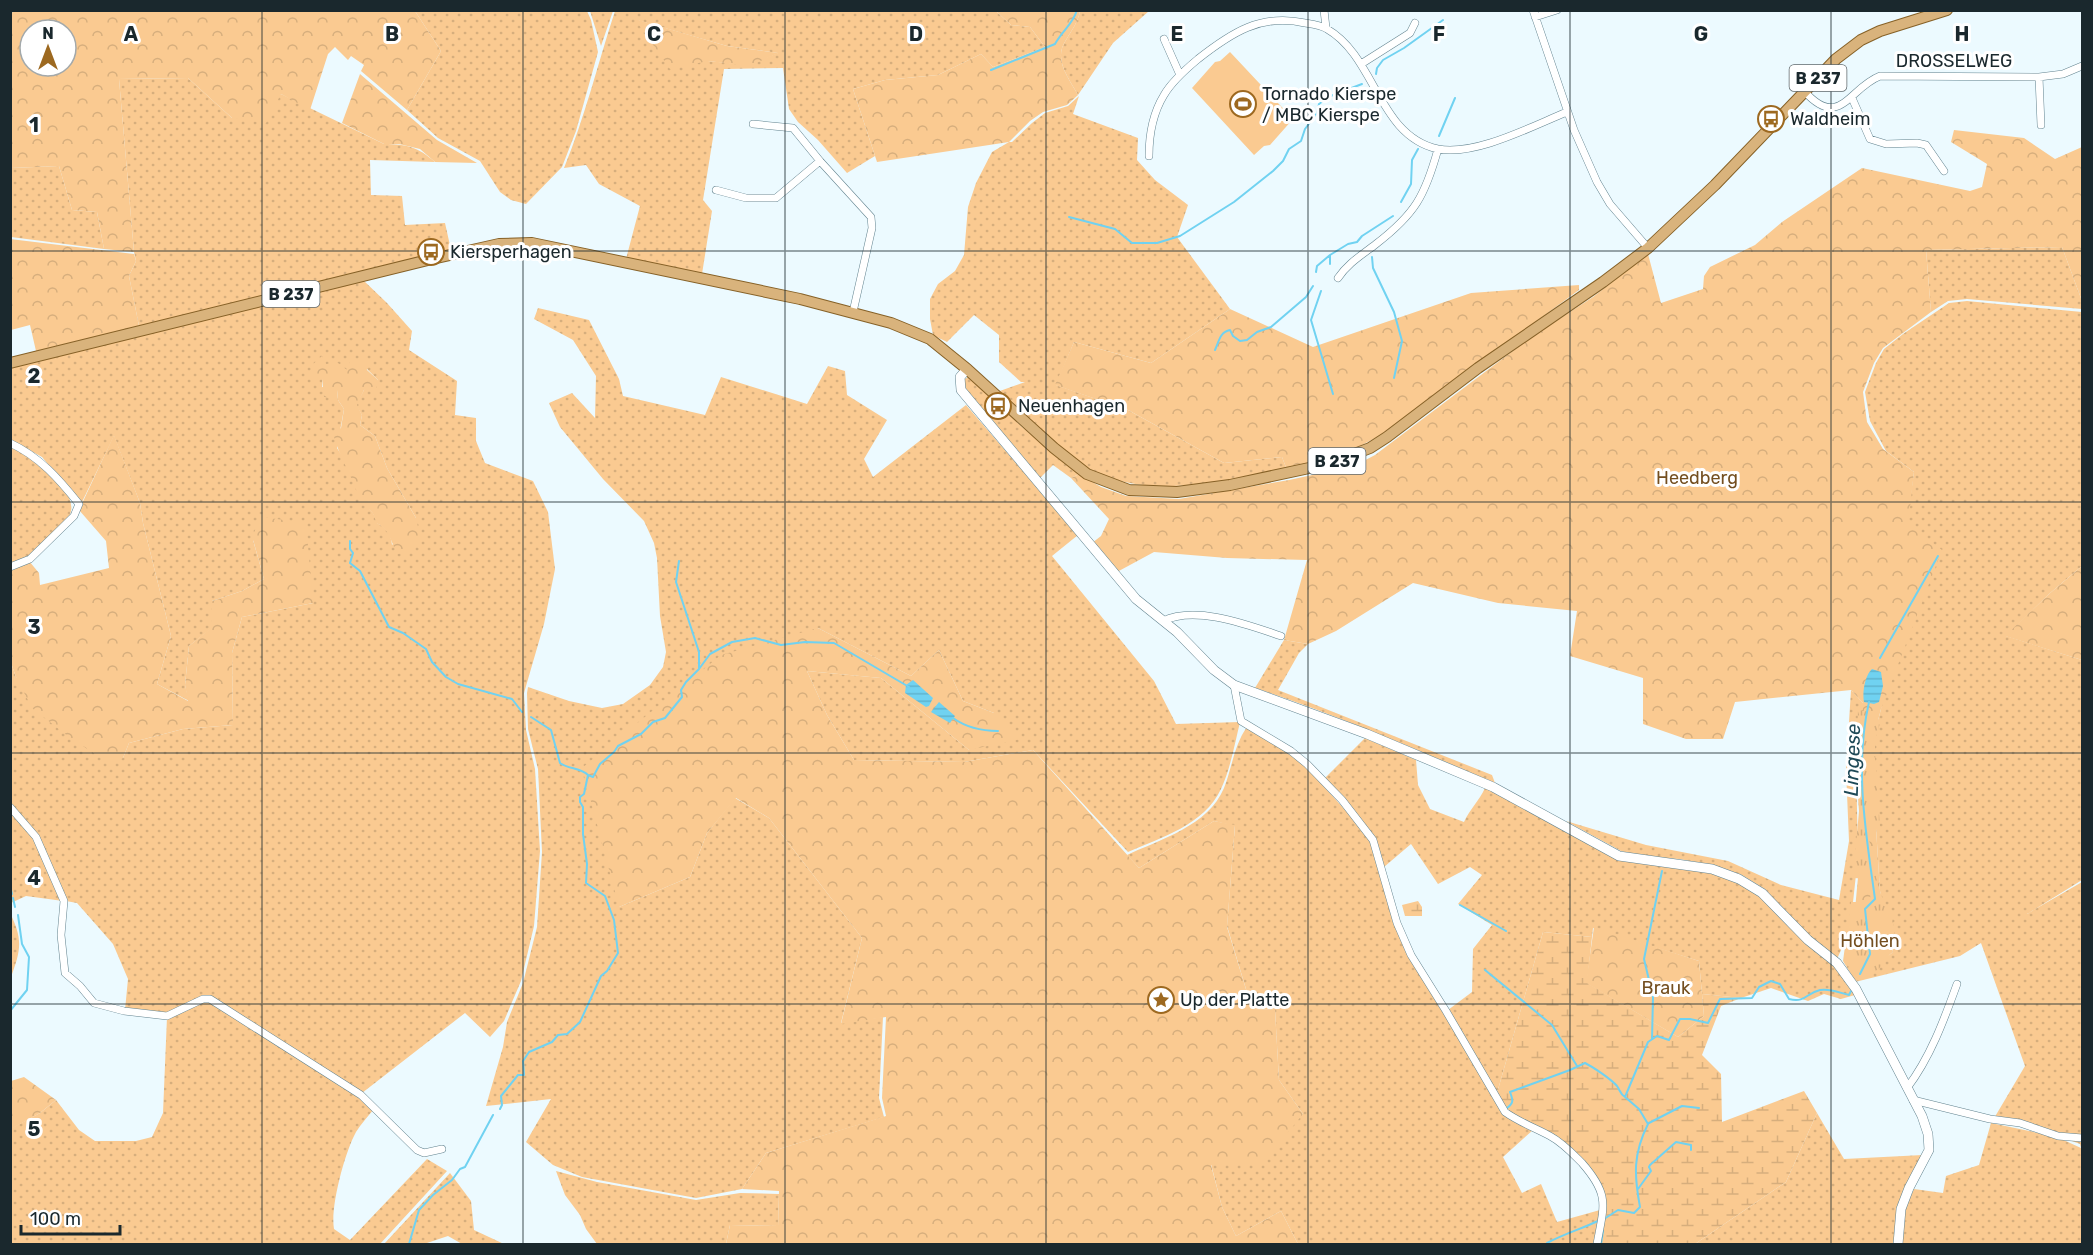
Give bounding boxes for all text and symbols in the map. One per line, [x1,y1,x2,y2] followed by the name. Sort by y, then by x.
[18,18,78,78] north arrow
[124,22,139,46] text: A
[385,22,399,46] text: B
[647,22,661,46] text: C
[909,22,923,46] text: D
[1171,22,1183,46] text: E
[1433,22,1445,46] text: F
[1694,22,1708,46] text: G
[1955,22,1969,46] text: H
[42,24,54,43] text: N
[1896,50,2012,72] street label: DROSSELWEG
[1790,65,1846,91] road number: B 237
[1262,83,1396,126] place label: Tornado Kierspe / MBC Kierspe
[1228,89,1258,119] sports icon: Tornado Kierspe / MBC Kierspe
[1756,104,1786,134] bus stop icon: Waldheim
[1790,108,1870,130] place label: Waldheim
[29,113,39,137] text: 1
[416,237,446,267] bus stop icon: Kiersperhagen
[450,241,572,263] place label: Kiersperhagen
[262,281,320,307] road number: B 237
[28,364,41,388] text: 2
[983,391,1013,421] bus stop icon: Neuenhagen
[1018,395,1125,417] place label: Neuenhagen
[1308,448,1366,474] road number: B 237
[1656,467,1738,489] park label: Heedberg
[27,615,41,639] text: 3
[1839,723,1865,797] water label: Lingese
[27,866,41,890] text: 4
[1840,930,1900,952] park label: Höhlen
[1642,977,1691,999] park label: Brauk
[1146,985,1176,1015] place icon: Up der Platte
[1180,989,1289,1011] place label: Up der Platte
[28,1117,41,1141] text: 5
[21,1198,120,1236] scale bar
[30,1208,81,1230] text: 100 m

